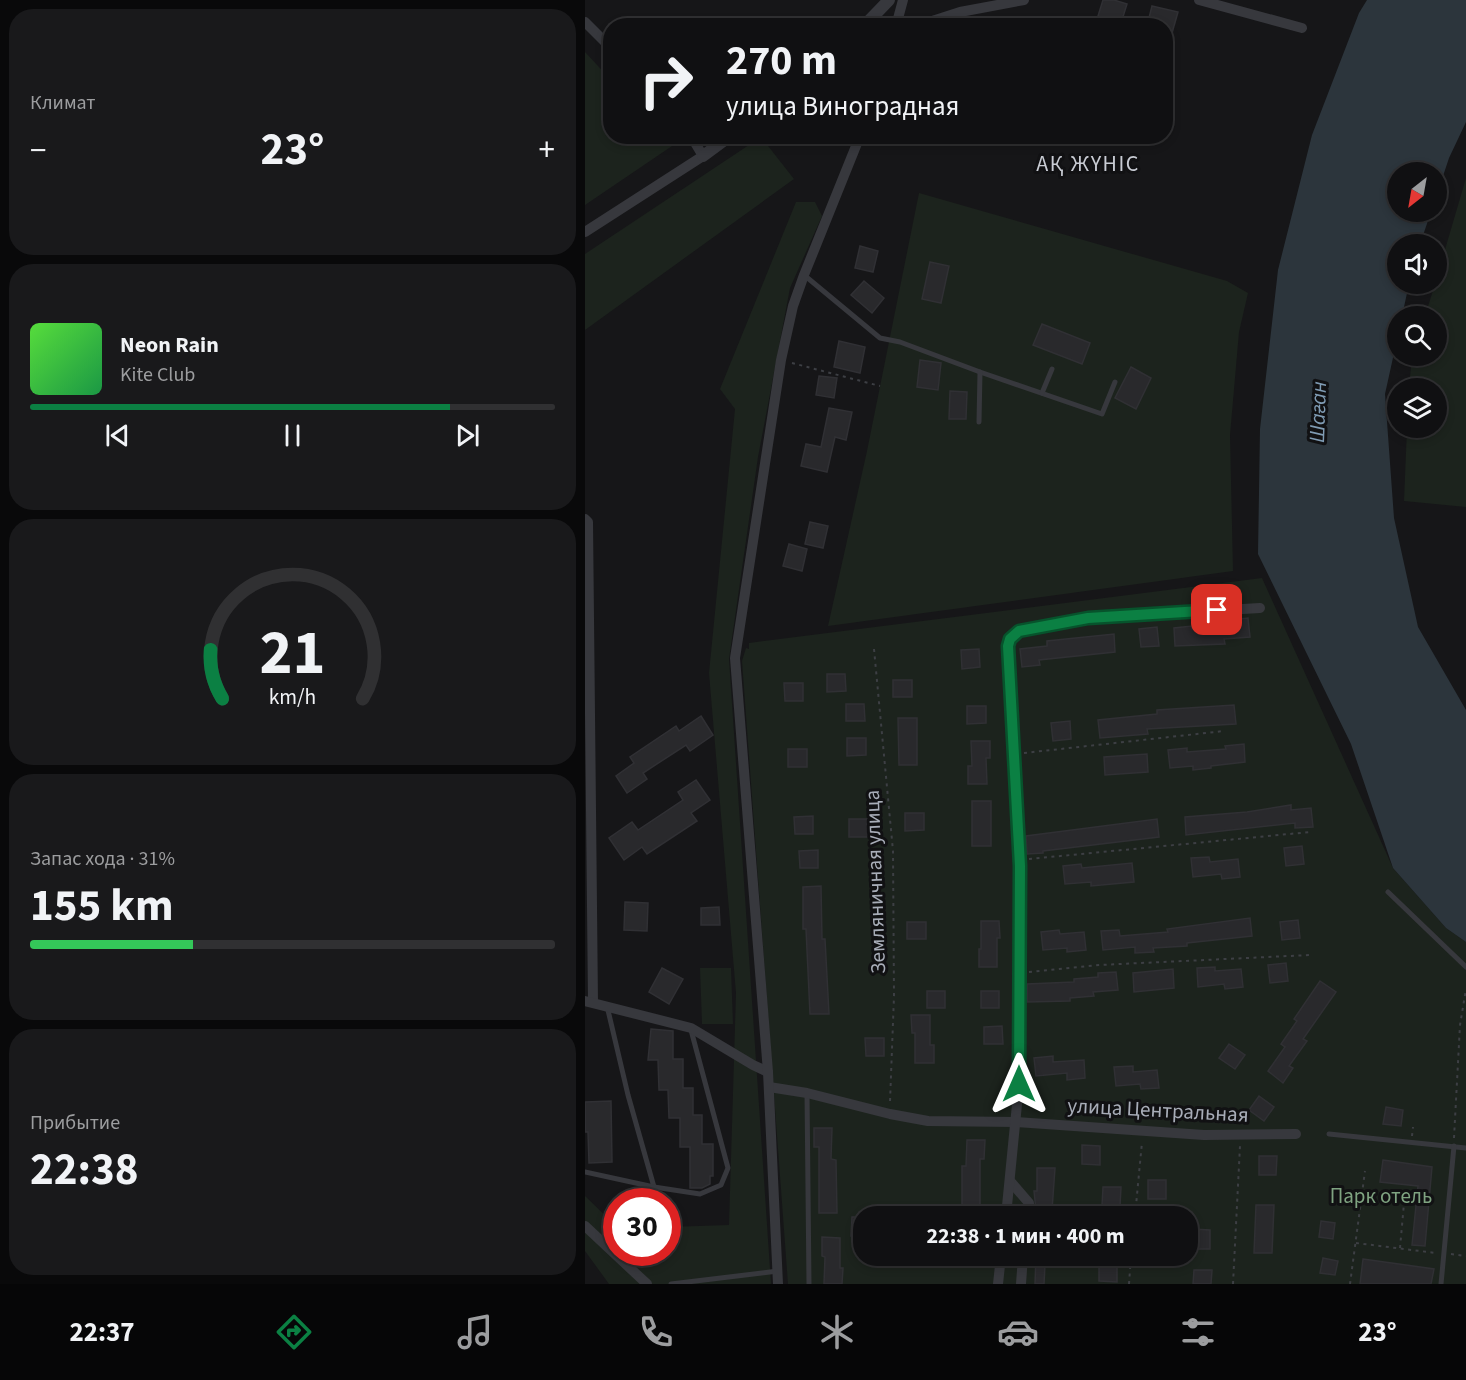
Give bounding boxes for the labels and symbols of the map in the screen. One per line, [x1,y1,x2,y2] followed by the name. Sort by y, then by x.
[1036,148,1140,180] district label: АҚ ЖҮНІС
[1387,162,1447,222] north arrow
[1301,380,1335,443] water label: Шаған
[1191,584,1242,635] pin
[857,789,893,975] street label: Земляничная улица
[987,1052,1051,1116] position arrow
[1067,1090,1249,1130] street label: улица Центральная
[1330,1181,1432,1211] park label: Парк отель
[603,1188,681,1266] speed limit sign: 30

